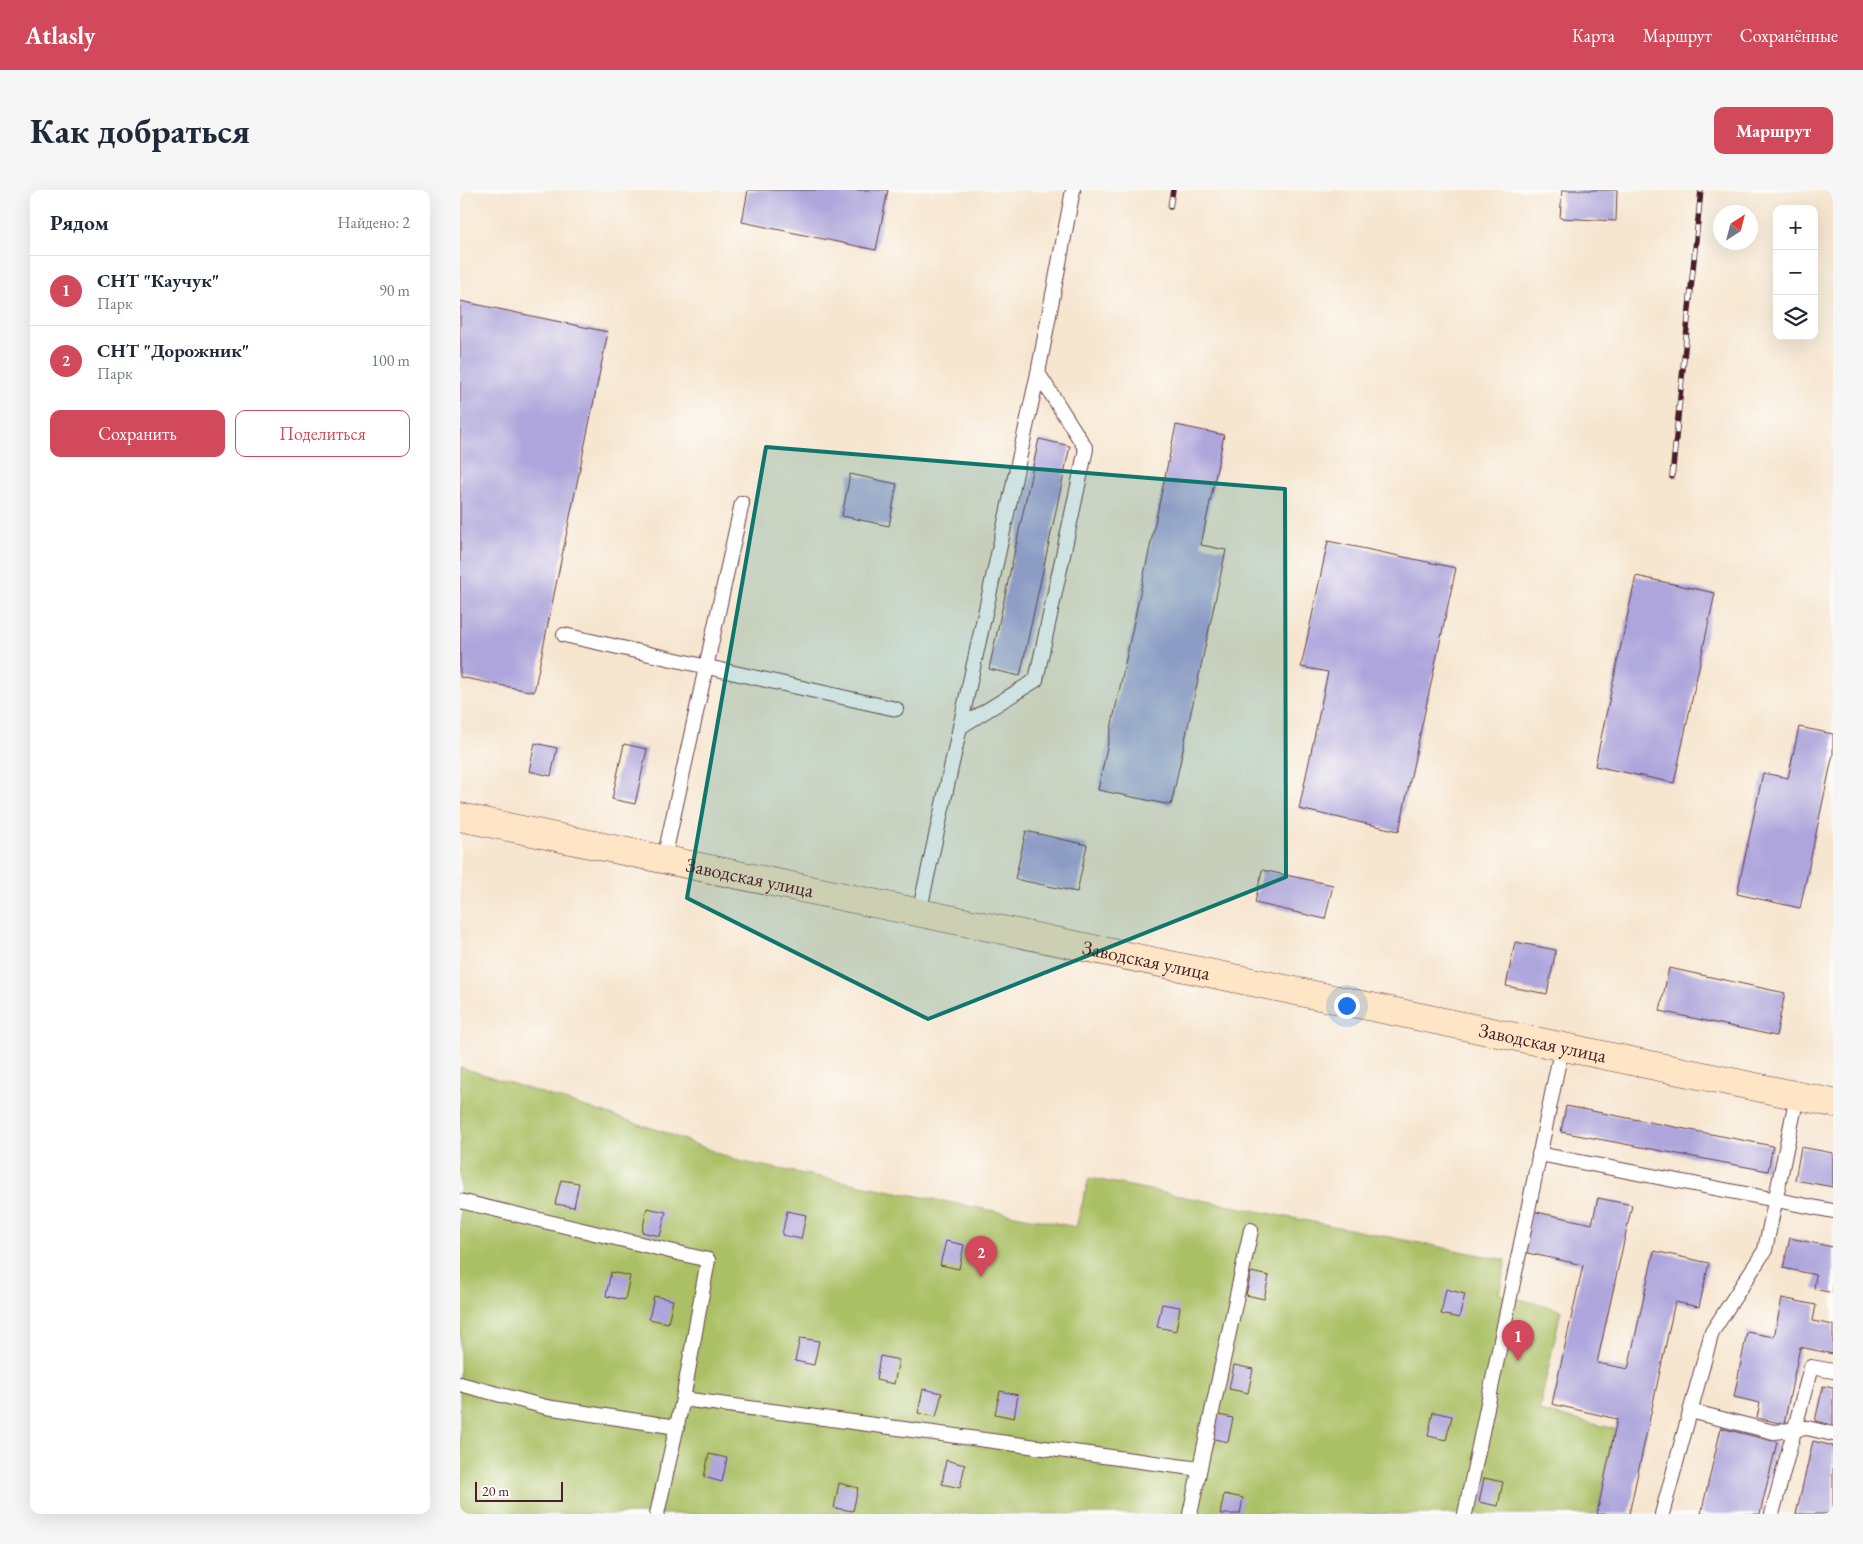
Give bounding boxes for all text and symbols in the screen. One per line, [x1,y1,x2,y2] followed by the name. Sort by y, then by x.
[25,20,95,51] text: Atlasly
[1572,24,1615,47] text: Карта
[1643,24,1712,47] text: Маршрут
[1740,24,1838,47] text: Сохранённые
[1714,107,1833,154] button: Маршрут
[30,108,250,153] text: Как добраться
[1713,205,1758,250] north arrow
[1773,205,1818,340] map controls
[1773,205,1818,250] button: +
[50,209,109,236] text: Рядом
[338,212,410,233] text: Найдено: 2
[1773,250,1818,295] button: −
[97,268,219,293] text: СНТ "Каучук"
[62,280,70,301] text: 1
[379,280,410,301] text: 90 m
[97,293,133,314] text: Парк
[1773,295,1818,340] button: layers
[97,338,249,363] text: СНТ "Дорожник"
[62,350,70,371] text: 2
[371,350,410,371] text: 100 m
[97,363,133,384] text: Парк
[50,410,225,457] button: Сохранить
[235,410,410,457] button: Поделиться
[684,851,816,903] street label: Заводская улица
[1080,934,1213,986] street label: Заводская улица
[1334,993,1360,1019] your location
[1476,1017,1609,1069] street label: Заводская улица
[965,1236,997,1277] pin: 2
[1502,1320,1534,1361] pin: 1
[475,1479,562,1502] scale bar
[482,1482,509,1500] text: 20 m

